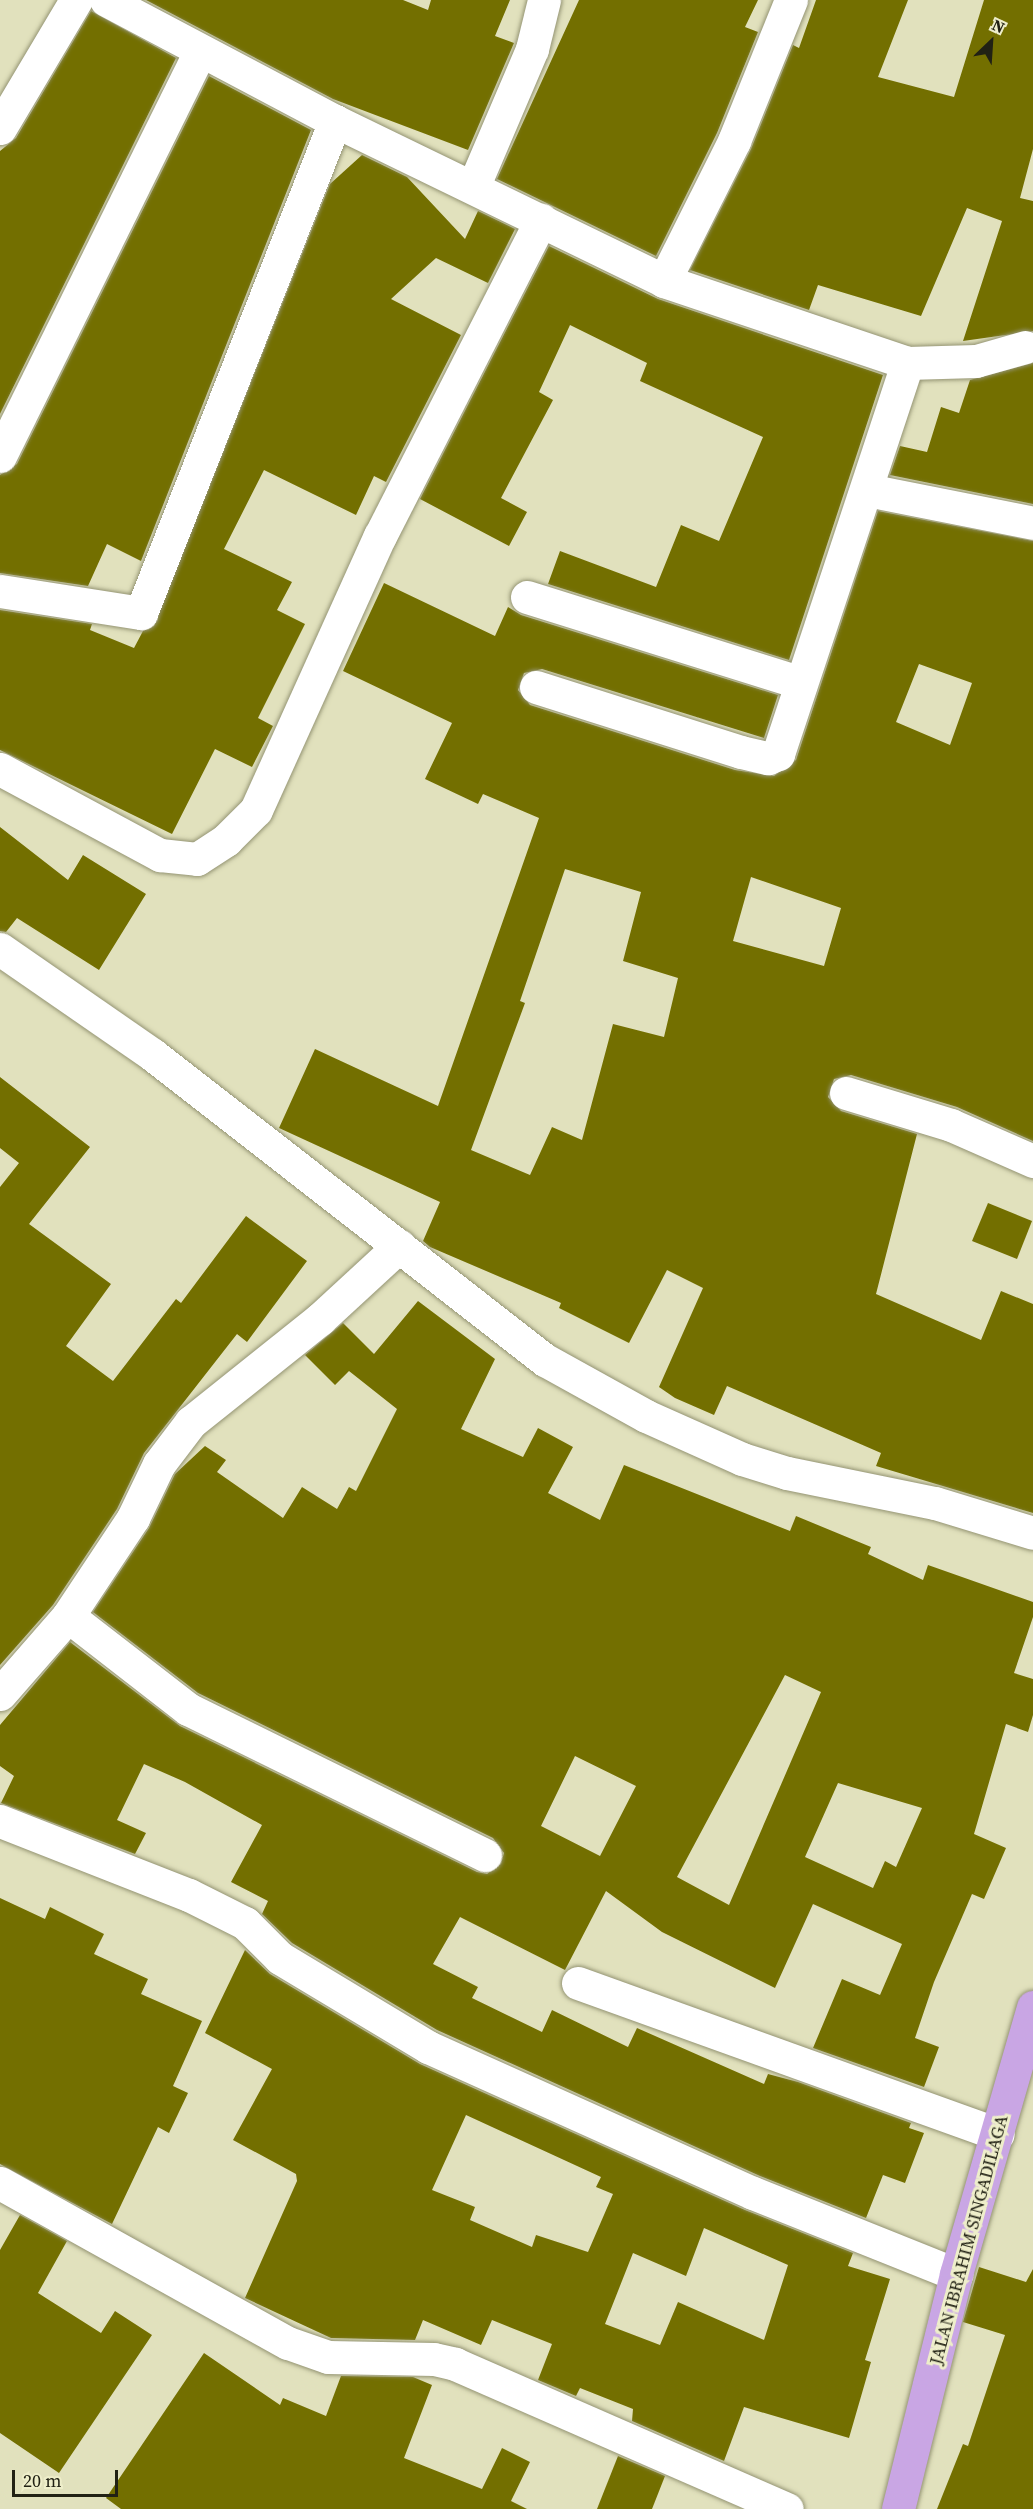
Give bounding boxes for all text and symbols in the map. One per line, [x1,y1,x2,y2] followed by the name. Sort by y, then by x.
[961,12,1021,72] north arrow
[989,13,1009,38] text: N
[925,2113,1013,2367] street label: JALAN IBRAHIM SINGADILAGA
[15,2458,122,2496] scale bar
[23,2468,61,2493] text: 20 m

